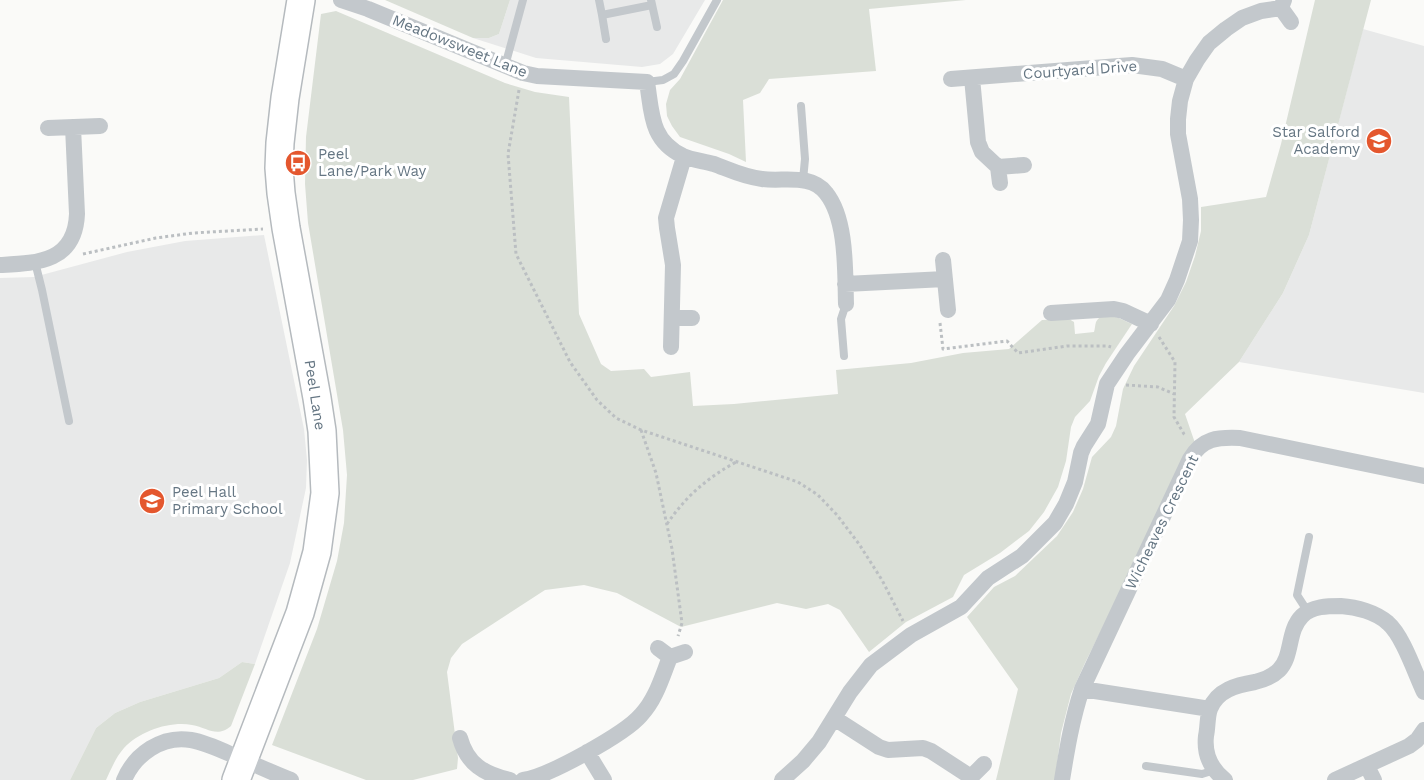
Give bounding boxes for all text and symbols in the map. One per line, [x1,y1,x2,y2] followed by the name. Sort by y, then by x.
[390,11,530,81] street label: Meadowsweet Lane
[1022,57,1138,83] street label: Courtyard Drive
[1272,123,1360,158] place label: Star Salford Academy
[1364,126,1394,156] school or university icon: Star Salford Academy
[318,145,427,180] place label: Peel Lane/Park Way
[283,148,313,178] bus stop icon: Peel Lane/Park Way
[301,359,329,431] street label: Peel Lane
[1122,451,1203,592] street label: Wicheaves Crescent
[172,483,283,518] place label: Peel Hall Primary School
[137,486,167,516] school or university icon: Peel Hall Primary School

